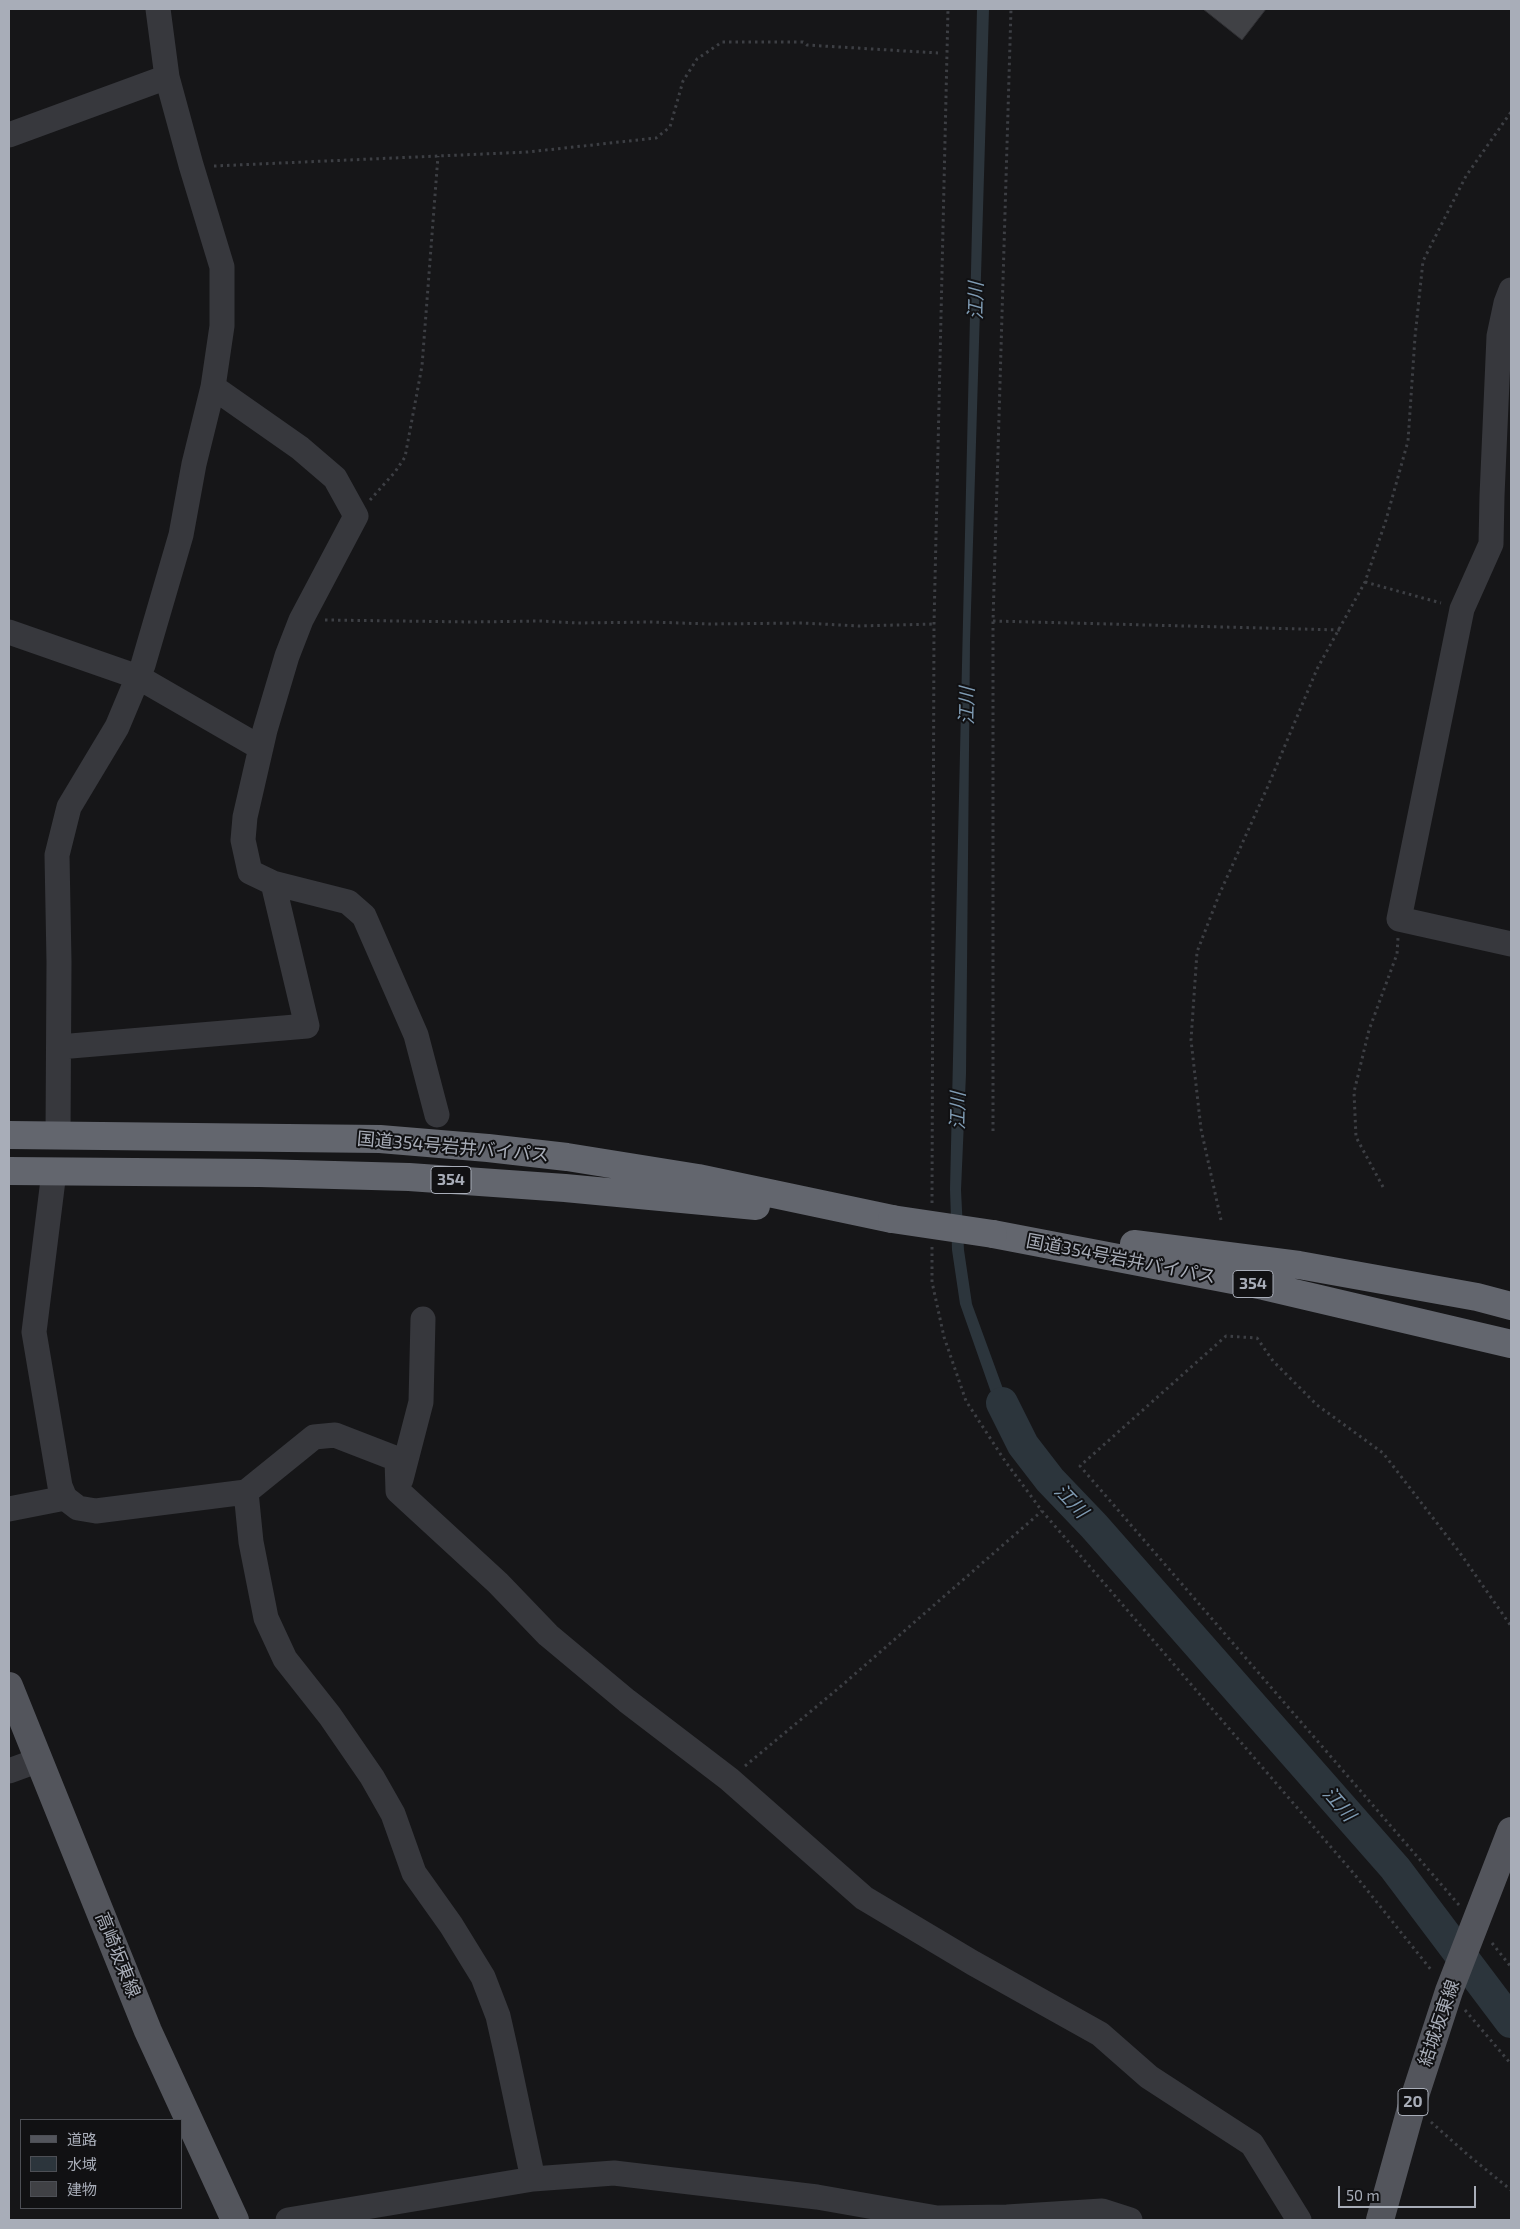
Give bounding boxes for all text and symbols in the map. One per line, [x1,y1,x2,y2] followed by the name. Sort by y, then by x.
[964,282,988,320] water label: 江川
[955,687,979,725] water label: 江川
[946,1092,970,1130] water label: 江川
[356,1128,550,1166] street label: 国道354号岩井バイパス
[431,1166,471,1194] road number: 354
[1024,1230,1218,1288] street label: 国道354号岩井バイパス
[1233,1270,1273,1298] road number: 354
[1050,1479,1092,1523] water label: 江川
[1318,1782,1360,1826] water label: 江川
[91,1909,145,2001] street label: 高崎坂東線
[1414,1977,1464,2069] street label: 結城坂東線
[1398,2088,1428,2116] road number: 20
[20,2119,182,2209] legend
[67,2130,97,2148] text: 道路
[67,2155,97,2173] text: 水域
[1340,2176,1478,2208] scale bar
[67,2180,97,2198] text: 建物
[1346,2186,1380,2204] text: 50 m

